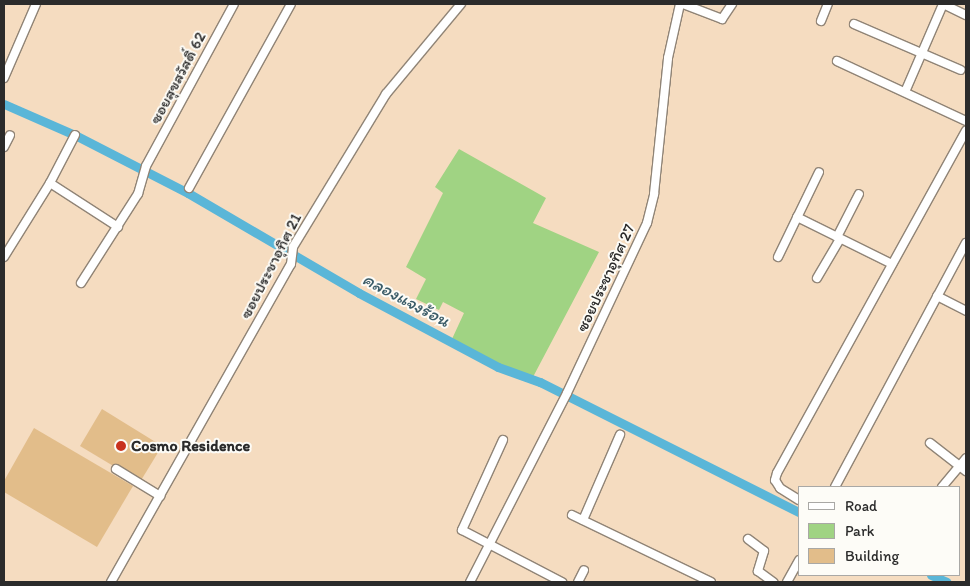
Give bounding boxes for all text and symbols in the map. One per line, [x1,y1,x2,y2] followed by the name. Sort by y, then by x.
[146,29,210,127] street label: ซอยสุขสวัสดิ์ 62
[236,210,306,322] street label: ซอยประชาอุทิศ 21
[573,221,639,335] street label: ซอยประชาอุทิศ 27
[359,268,453,332] water label: คลองแจงร้อน
[131,436,250,456] place label: Cosmo Residence
[115,440,127,452] marker: Cosmo Residence
[798,486,960,576] legend
[845,497,877,515] text: Road
[845,522,875,540] text: Park
[845,547,899,565] text: Building

